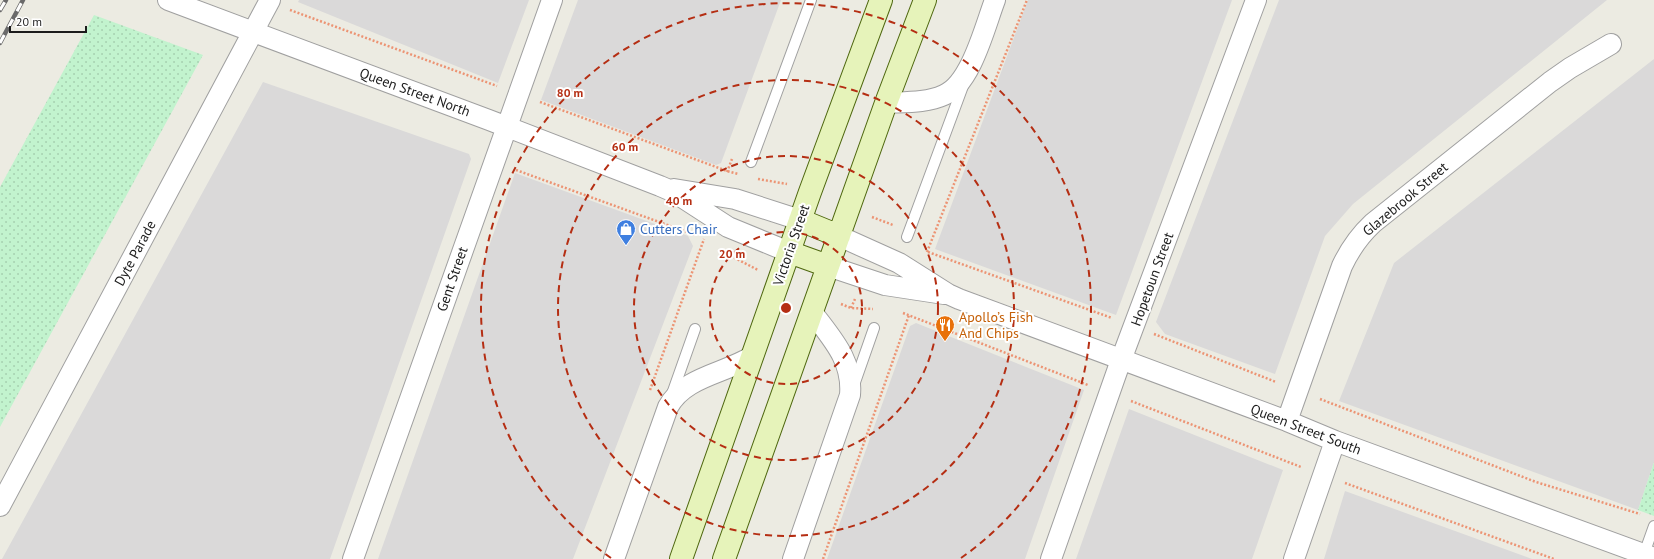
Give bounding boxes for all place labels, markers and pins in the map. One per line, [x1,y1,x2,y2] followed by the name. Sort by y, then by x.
[615,218,637,246] shop icon: Cutters Chair
[640,220,717,238] place label: Cutters Chair
[779,301,793,315] centre of rings
[959,308,1033,342] place label: Apollo’s Fish And Chips
[934,314,956,342] restaurant icon: Apollo’s Fish And Chips

